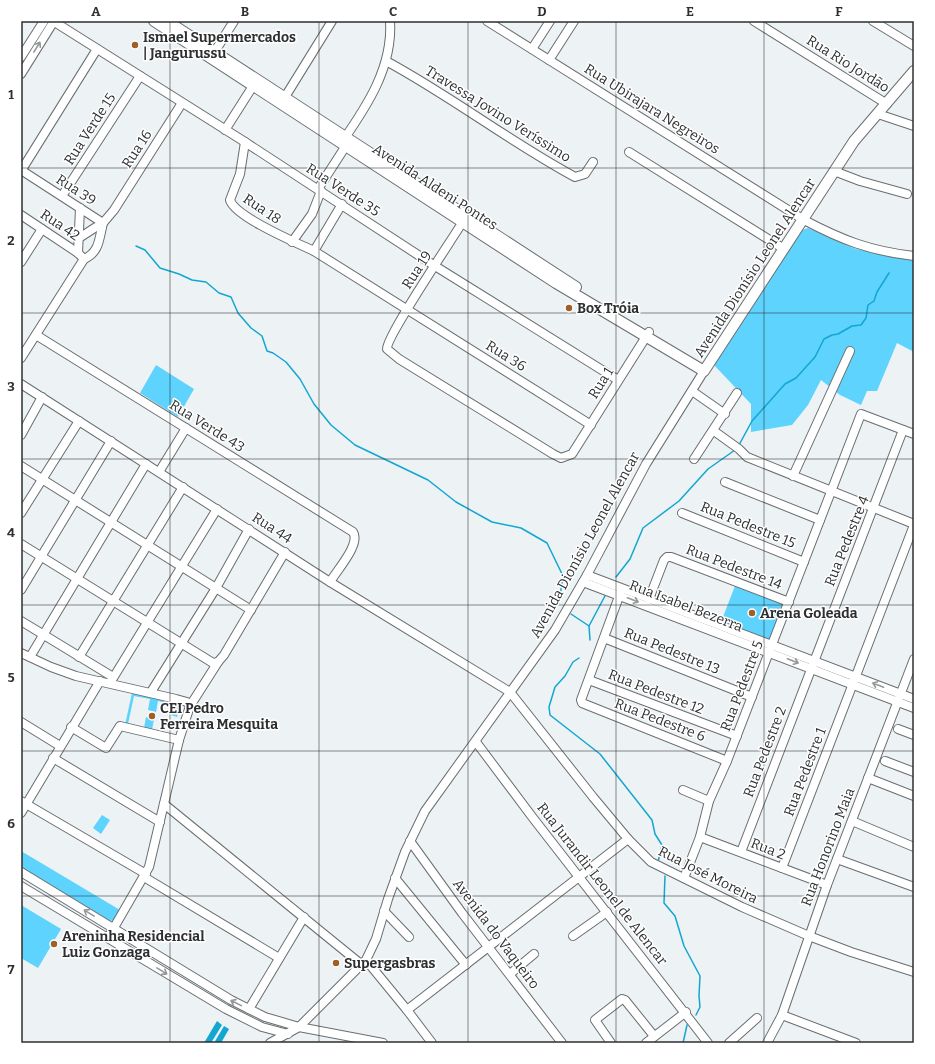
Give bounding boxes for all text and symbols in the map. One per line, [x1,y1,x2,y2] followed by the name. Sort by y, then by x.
[91,4,101,19] text: A
[241,4,249,19] text: B
[389,4,397,19] text: C
[537,4,547,19] text: D
[686,4,694,19] text: E
[835,4,843,19] text: F
[143,29,296,62] place label: Ismael Supermercados | Jangurussu
[803,32,893,96] street label: Rua Rio Jordão
[130,40,140,50] marker: Ismael Supermercados | Jangurussu
[34,41,42,53] one-way arrow
[581,60,723,158] street label: Rua Ubirajara Negreiros
[422,62,574,166] street label: Travessa Jovino Veríssimo
[8,87,14,102] text: 1
[60,90,120,168] street label: Rua Verde 15
[118,127,156,171] street label: Rua 16
[369,140,501,234] street label: Avenida Aldeni Pontes
[303,160,383,220] street label: Rua Verde 35
[53,171,99,209] street label: Rua 39
[691,175,819,361] street label: Avenida Dionísio Leonel Alencar
[240,190,284,228] street label: Rua 18
[37,206,83,244] street label: Rua 42
[7,233,15,248] text: 2
[398,248,436,292] street label: Rua 19
[577,300,639,317] place label: Box Tróia
[564,303,574,313] marker: Box Tróia
[483,337,529,375] street label: Rua 36
[585,364,617,402] street label: Rua 1
[7,379,15,394] text: 3
[166,396,248,456] street label: Rua Verde 43
[527,449,643,641] street label: Avenida Dionísio Leonel Alencar
[821,493,873,589] street label: Rua Pedestre 4
[698,498,798,552] street label: Rua Pedestre 15
[249,509,295,547] street label: Rua 44
[7,525,15,540] text: 4
[683,541,785,593] street label: Rua Pedestre 14
[627,577,745,636] street label: Rua Isabel Bezerra
[626,597,639,604] one-way arrow
[760,605,858,622] place label: Arena Goleada
[747,608,757,618] marker: Arena Goleada
[622,624,722,678] street label: Rua Pedestre 13
[717,638,767,734] street label: Rua Pedestre 5
[787,658,799,666] one-way arrow
[606,666,706,718] street label: Rua Pedestre 12
[7,670,15,685] text: 5
[872,681,884,689] one-way arrow
[612,695,708,745] street label: Rua Pedestre 6
[160,700,278,733] place label: CEI Pedro Ferreira Mesquita
[740,704,790,800] street label: Rua Pedestre 2
[147,711,157,721] marker: CEI Pedro Ferreira Mesquita
[780,725,830,819] street label: Rua Pedestre 1
[798,785,859,909] street label: Rua Honorino Maia
[533,799,671,969] street label: Rua Jurandir Leonel de Alencar
[7,816,15,831] text: 6
[748,835,788,863] street label: Rua 2
[656,843,761,908] street label: Rua José Moreira
[449,876,543,992] street label: Avenida do Vaqueiro
[83,909,95,917] one-way arrow
[62,928,205,961] place label: Areninha Residencial Luiz Gonzaga
[49,939,59,949] marker: Areninha Residencial Luiz Gonzaga
[344,955,436,972] place label: Supergasbras
[331,958,341,968] marker: Supergasbras
[8,962,15,977] text: 7
[156,967,167,975] one-way arrow
[231,999,243,1006] one-way arrow

